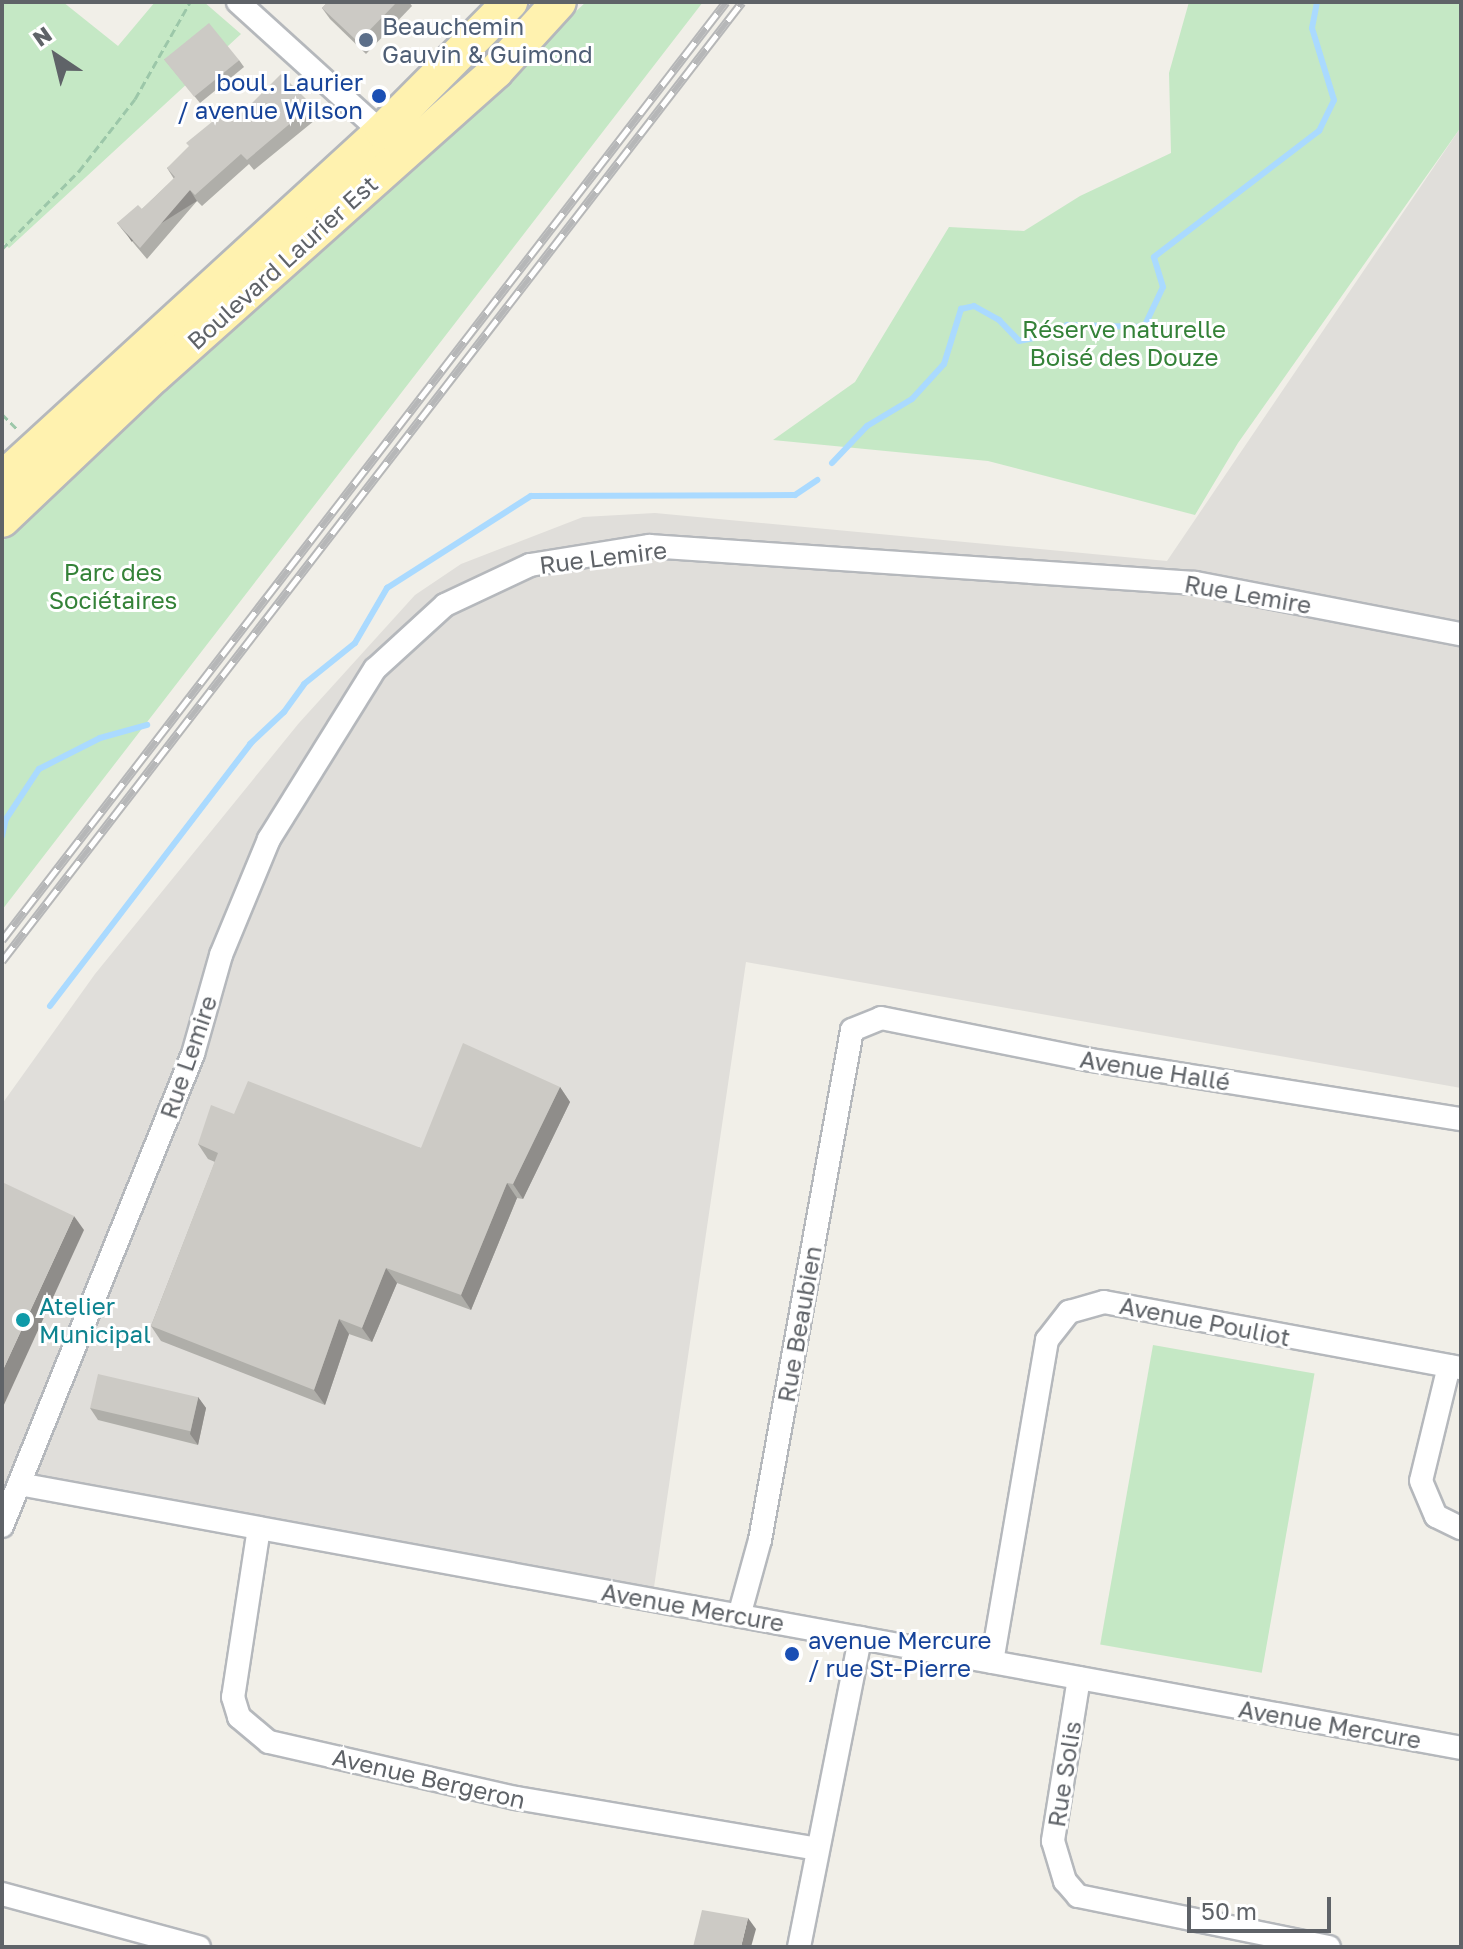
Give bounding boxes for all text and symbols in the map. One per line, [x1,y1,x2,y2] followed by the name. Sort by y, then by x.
[382,12,593,68] place label: Beauchemin Gauvin & Guimond
[16,16,96,96] north arrow
[27,20,57,52] text: N
[357,31,375,49] marker: Beauchemin Gauvin & Guimond
[177,68,363,124] place label: boul. Laurier / avenue Wilson
[370,87,388,105] marker: boul. Laurier / avenue Wilson
[181,169,383,355] street label: Boulevard Laurier Est
[1022,315,1226,371] park label: Réserve naturelle Boisé des Douze
[538,535,668,579] street label: Rue Lemire
[49,558,177,614] park label: Parc des Sociétaires
[1182,569,1314,619] street label: Rue Lemire
[153,992,223,1122] street label: Rue Lemire
[1078,1044,1232,1096] street label: Avenue Hallé
[771,1244,827,1404] street label: Rue Beaubien
[1117,1290,1293,1352] street label: Avenue Pouliot
[39,1292,151,1348] place label: Atelier Municipal
[14,1311,32,1329] marker: Atelier Municipal
[599,1577,787,1637] street label: Avenue Mercure
[808,1626,991,1682] place label: avenue Mercure / rue St-Pierre
[783,1645,801,1663] marker: avenue Mercure / rue St-Pierre
[1236,1694,1424,1754] street label: Avenue Mercure
[1041,1719,1087,1829] street label: Rue Solis
[330,1742,528,1814] street label: Avenue Bergeron
[1191,1881,1335,1931] scale bar
[1201,1896,1257,1925] text: 50 m

